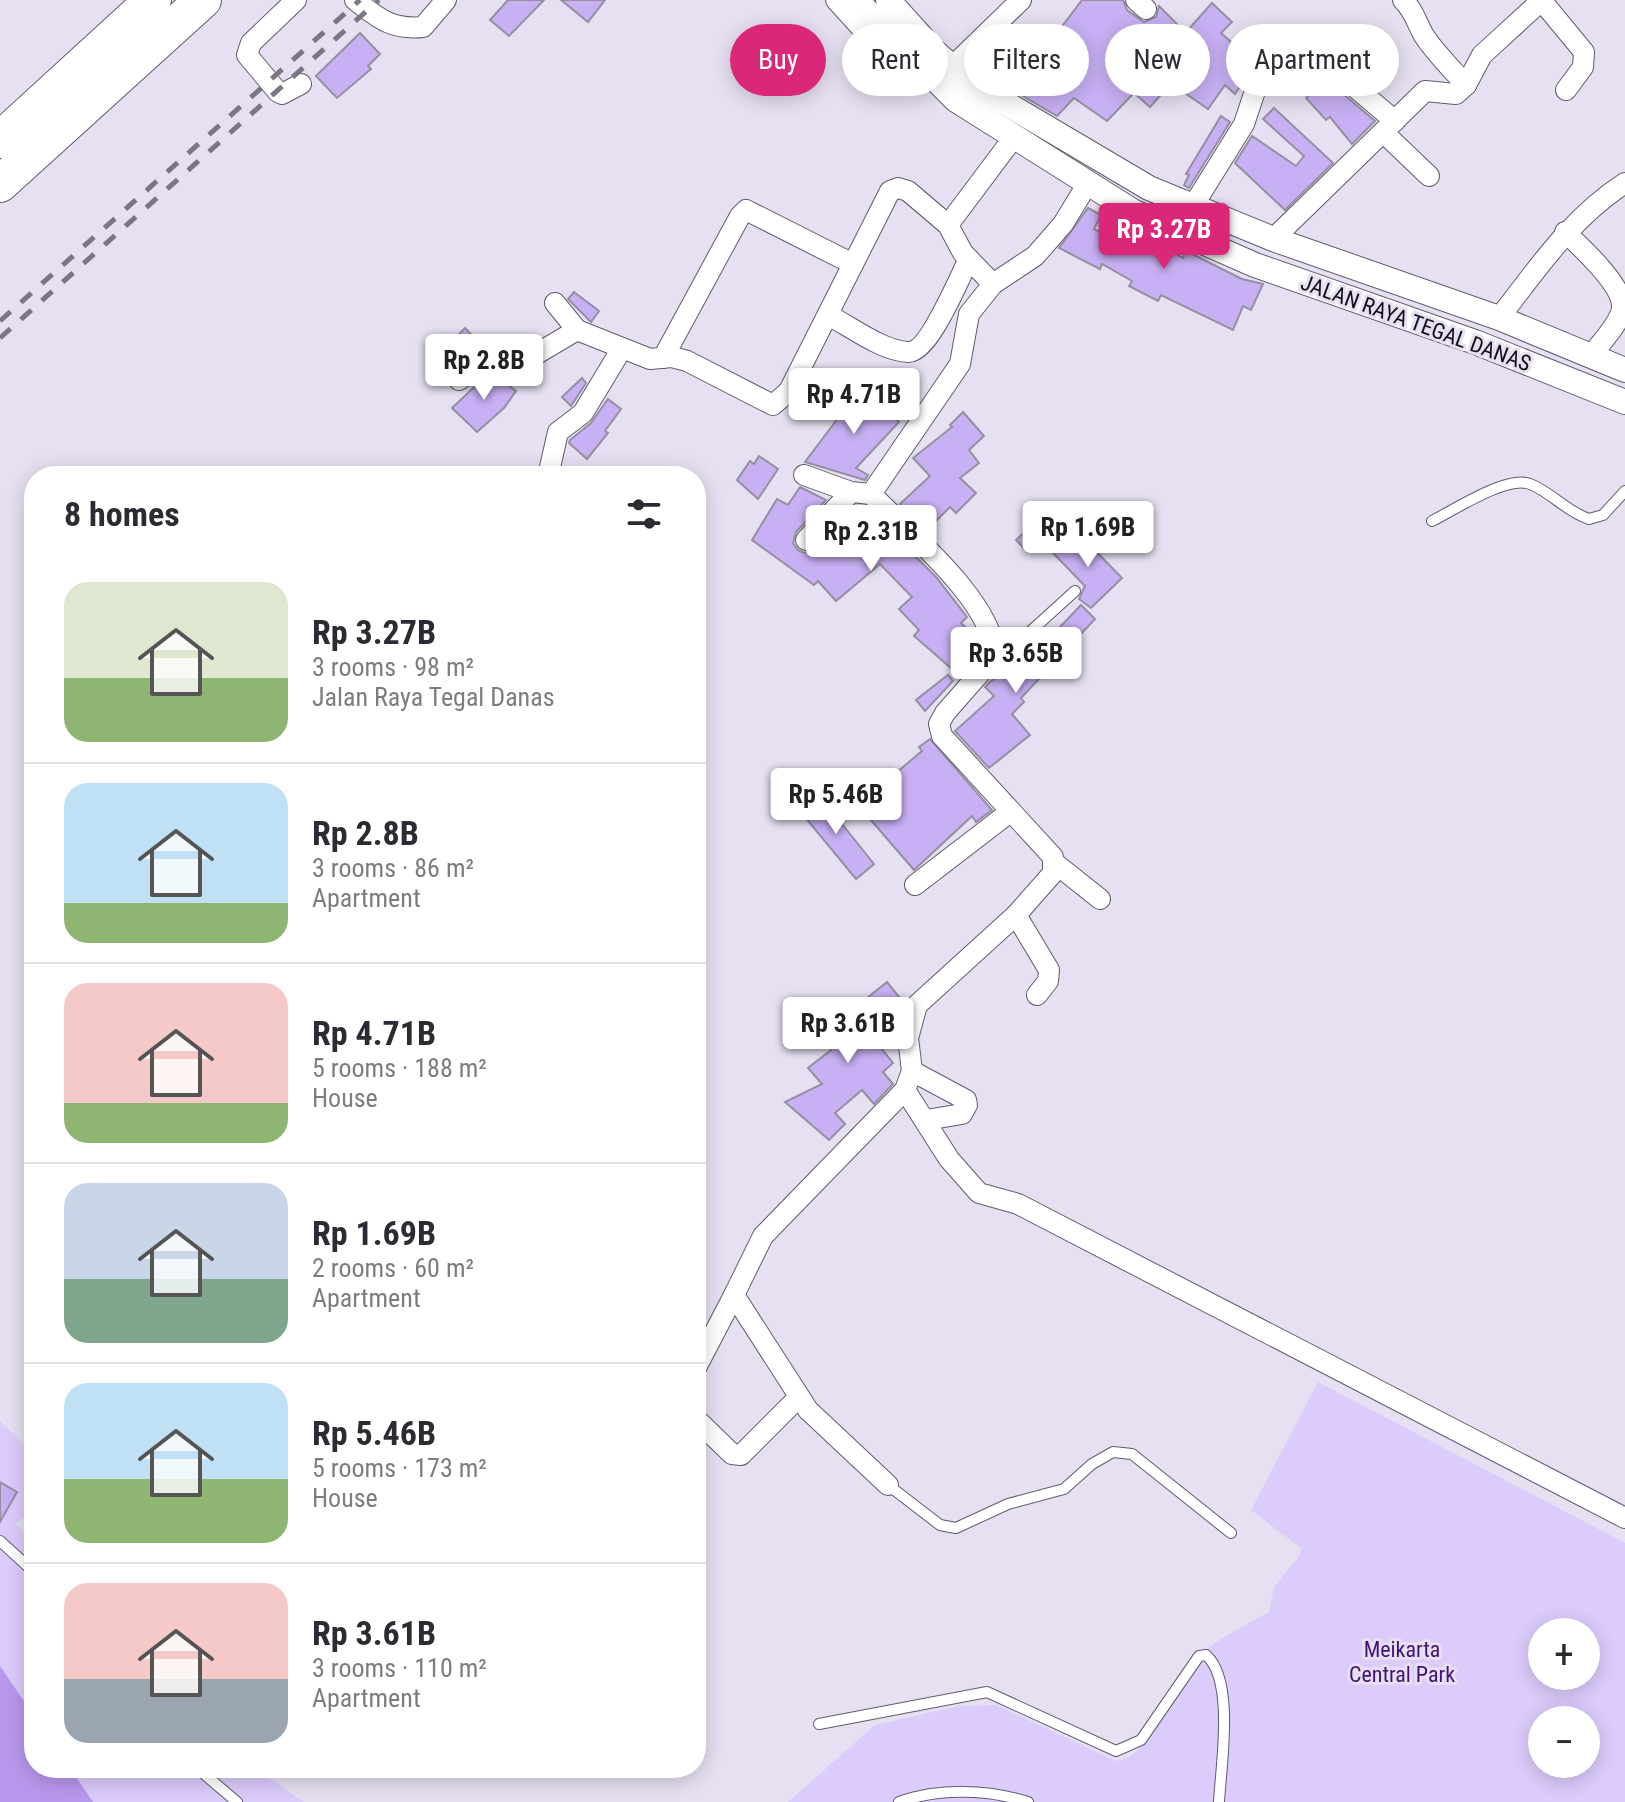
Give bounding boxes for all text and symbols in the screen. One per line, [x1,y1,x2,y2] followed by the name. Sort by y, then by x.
[730,24,826,96] chip: Buy
[842,24,948,96] chip: Rent
[964,24,1089,96] chip: Filters
[1105,24,1210,96] chip: New
[1226,24,1399,96] chip: Apartment
[1081,203,1247,271] pin: Rp 3.27B
[1117,214,1211,244] text: Rp 3.27B
[1298,270,1534,376] street label: JALAN RAYA TEGAL DANAS
[410,334,558,402] pin: Rp 2.8B
[443,345,525,375] text: Rp 2.8B
[771,368,937,436] pin: Rp 4.71B
[807,379,901,409] text: Rp 4.71B
[622,492,666,536] icon: filters
[64,494,180,534] text: 8 homes
[1005,501,1171,569] pin: Rp 1.69B
[788,505,954,573] pin: Rp 2.31B
[1041,512,1135,542] text: Rp 1.69B
[824,516,918,546] text: Rp 2.31B
[312,612,436,652] text: Rp 3.27B
[128,614,224,710] icon: home
[933,627,1099,695] pin: Rp 3.65B
[969,638,1063,668] text: Rp 3.65B
[312,652,474,682] text: 3 rooms · 98 m²
[312,682,555,712] text: Jalan Raya Tegal Danas
[753,768,919,836] pin: Rp 5.46B
[789,779,883,809] text: Rp 5.46B
[312,813,419,853] text: Rp 2.8B
[128,815,224,911] icon: home
[312,853,474,883] text: 3 rooms · 86 m²
[312,883,421,913] text: Apartment
[765,997,931,1065] pin: Rp 3.61B
[801,1008,895,1038] text: Rp 3.61B
[312,1013,436,1053] text: Rp 4.71B
[128,1015,224,1111] icon: home
[312,1053,487,1083] text: 5 rooms · 188 m²
[312,1083,378,1113] text: House
[312,1213,436,1253] text: Rp 1.69B
[128,1215,224,1311] icon: home
[312,1253,474,1283] text: 2 rooms · 60 m²
[312,1283,421,1313] text: Apartment
[312,1413,436,1453] text: Rp 5.46B
[128,1415,224,1511] icon: home
[312,1453,487,1483] text: 5 rooms · 173 m²
[312,1483,378,1513] text: House
[312,1613,436,1653] text: Rp 3.61B
[128,1615,224,1711] icon: home
[1528,1618,1600,1778] map controls
[1528,1618,1600,1690] button: +
[1349,1637,1455,1687] park label: Meikarta Central Park
[312,1653,487,1683] text: 3 rooms · 110 m²
[312,1683,421,1713] text: Apartment
[1528,1706,1600,1778] button: −

